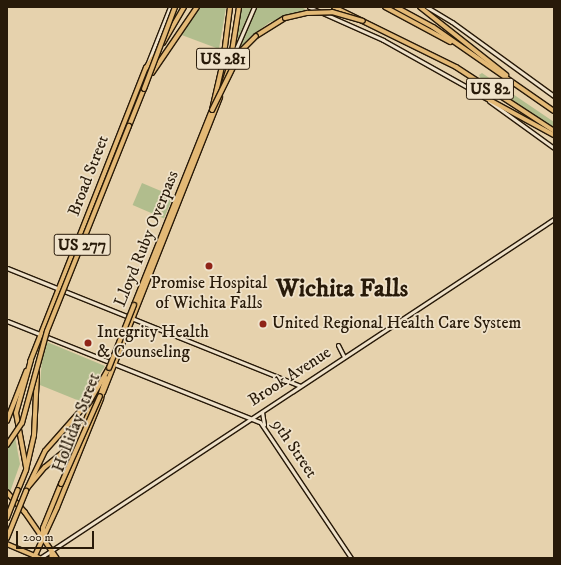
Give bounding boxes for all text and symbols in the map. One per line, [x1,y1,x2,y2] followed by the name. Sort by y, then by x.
[196,45,250,73] road number: US 281
[465,75,515,103] road number: US 82
[64,133,114,219] street label: Broad Street
[110,168,184,310] street label: Lloyd Ruby Overpass
[53,231,111,259] road number: US 277
[203,260,215,272] marker: Promise Hospital of Wichita Falls
[151,274,267,314] place label: Promise Hospital of Wichita Falls
[276,274,408,304] district label: Wichita Falls
[272,314,521,334] place label: United Regional Health Care System
[257,318,269,330] marker: United Regional Health Care System
[97,323,209,363] place label: Integrity Health & Counseling
[82,337,94,349] marker: Integrity Health & Counseling
[245,343,335,411] street label: Brook Avenue
[49,371,105,475] street label: Holliday Street
[267,416,321,482] street label: 9th Street
[18,523,96,549] scale bar
[23,530,53,545] text: 200 m

